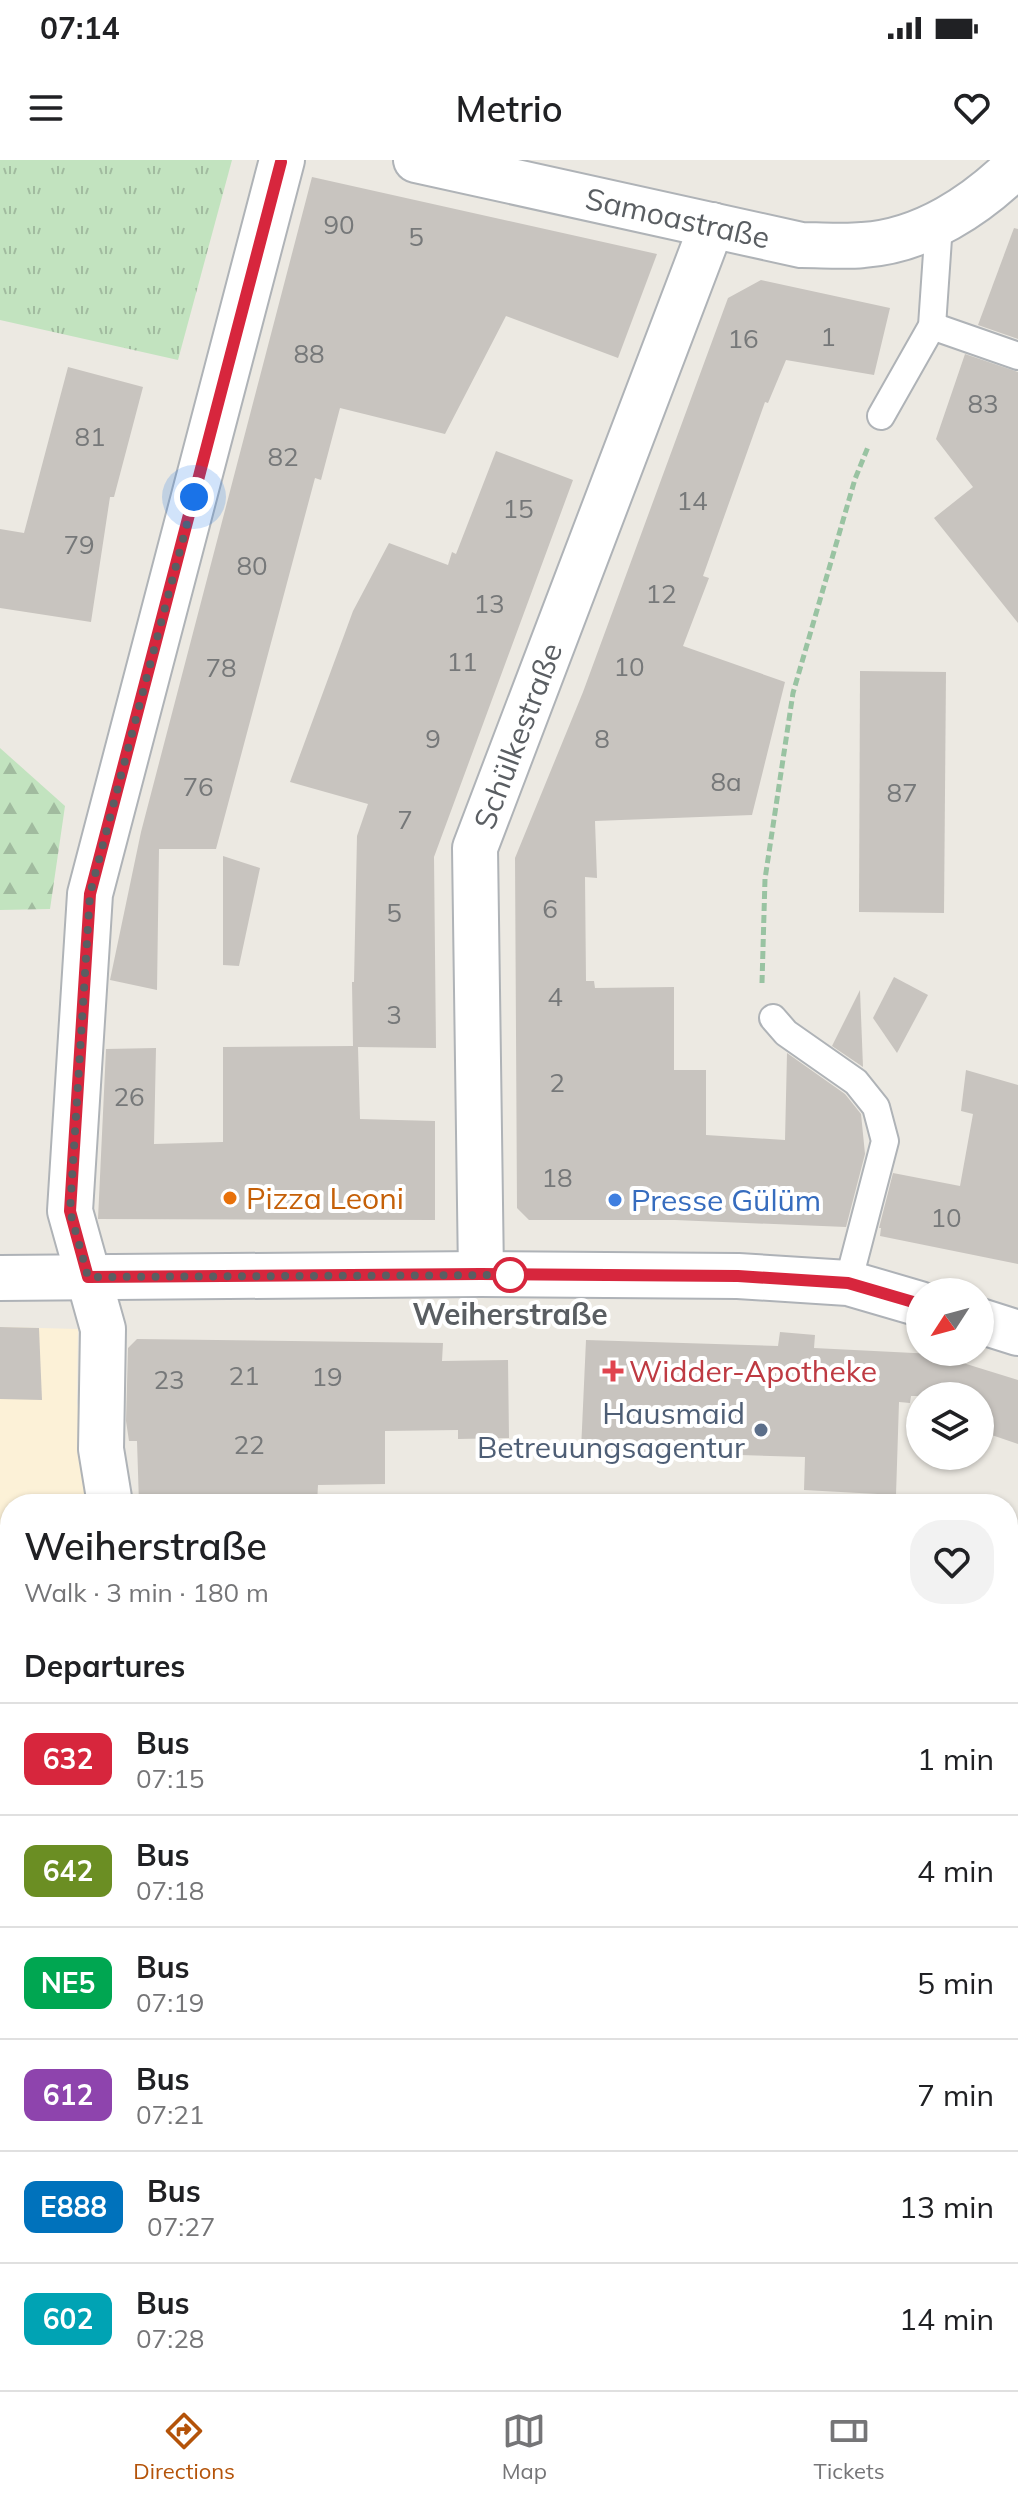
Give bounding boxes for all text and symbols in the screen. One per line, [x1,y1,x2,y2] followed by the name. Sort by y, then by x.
[40,9,119,47] text: 07:14
[24,86,68,130] icon: menu
[455,86,563,131] text: Metrio
[950,86,994,130] icon: heart
[582,179,773,257] street label: Samoastraße
[323,208,355,241] house number: 90
[408,220,424,253] house number: 5
[820,320,836,353] house number: 1
[727,322,759,355] house number: 16
[293,337,325,370] house number: 88
[967,387,999,420] house number: 83
[74,420,106,453] house number: 81
[267,440,299,473] house number: 82
[174,477,214,517] your location
[676,484,708,517] house number: 14
[502,492,534,525] house number: 15
[63,528,95,561] house number: 79
[236,549,268,582] house number: 80
[645,577,677,610] house number: 12
[473,587,505,620] house number: 13
[465,637,570,834] street label: Schülkestraße
[446,645,478,678] house number: 11
[613,650,645,683] house number: 10
[205,651,237,684] house number: 78
[425,722,441,755] house number: 9
[594,722,610,755] house number: 8
[710,765,742,798] house number: 8a
[182,770,214,803] house number: 76
[886,776,918,809] house number: 87
[397,803,413,836] house number: 7
[542,892,558,925] house number: 6
[386,896,402,929] house number: 5
[547,980,563,1013] house number: 4
[386,998,402,1031] house number: 3
[549,1066,565,1099] house number: 2
[113,1080,145,1113] house number: 26
[541,1161,573,1194] house number: 18
[246,1179,404,1217] place label: Pizza Leoni
[631,1181,821,1219] place label: Presse Gülüm
[221,1189,239,1207] marker: Pizza Leoni
[606,1191,624,1209] marker: Presse Gülüm
[930,1201,962,1234] house number: 10
[493,1258,527,1292] marker: Weiherstraße
[906,1278,994,1366] north arrow
[906,1278,994,1470] map controls
[412,1295,608,1333] place label: Weiherstraße
[629,1352,877,1390] place label: Widder-Apotheke
[228,1359,260,1392] house number: 21
[311,1360,343,1393] house number: 19
[604,1362,622,1380] marker: Widder-Apotheke
[153,1363,185,1396] house number: 23
[906,1382,994,1470] button: layers
[477,1394,745,1466] place label: Hausmaid Betreuungsagentur
[752,1421,770,1439] marker: Hausmaid Betreuungsagentur
[233,1428,265,1461] house number: 22
[910,1520,994,1604] button: heart
[24,1522,267,1570] text: Weiherstraße
[24,1576,269,1609] text: Walk · 3 min · 180 m
[24,1647,185,1685] text: Departures
[136,1724,190,1762] text: Bus
[917,1740,994,1778] text: 1 min
[43,1741,93,1776] text: 632
[136,1762,204,1795] text: 07:15
[136,1836,190,1874] text: Bus
[917,1852,994,1890] text: 4 min
[43,1853,93,1888] text: 642
[136,1874,204,1907] text: 07:18
[136,1948,190,1986] text: Bus
[917,1964,994,2002] text: 5 min
[41,1965,95,2000] text: NE5
[136,1986,204,2019] text: 07:19
[136,2060,190,2098] text: Bus
[917,2076,994,2114] text: 7 min
[43,2077,93,2112] text: 612
[136,2098,204,2131] text: 07:21
[147,2172,201,2210] text: Bus
[899,2188,994,2226] text: 13 min
[40,2189,107,2224] text: E888
[147,2210,215,2243] text: 07:27
[136,2284,190,2322] text: Bus
[899,2300,994,2338] text: 14 min
[43,2301,93,2336] text: 602
[136,2322,204,2355] text: 07:28
[133,2409,235,2485] tab: Directions
[502,2409,547,2485] tab: Map
[814,2409,885,2485] tab: Tickets

